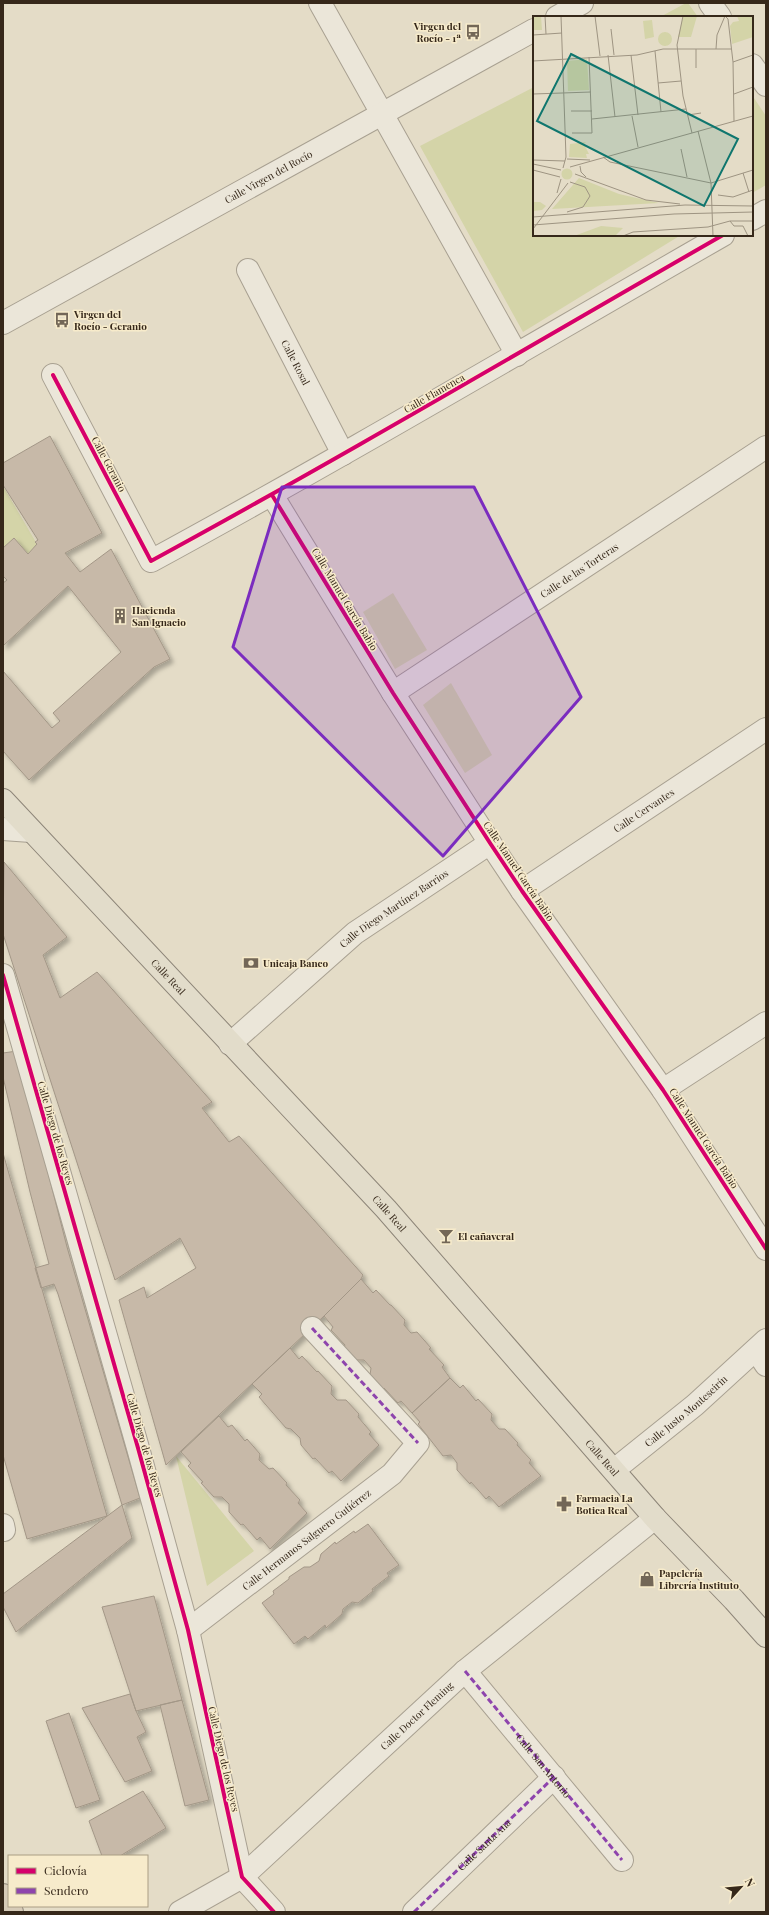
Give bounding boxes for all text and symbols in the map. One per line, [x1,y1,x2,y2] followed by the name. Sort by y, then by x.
[533,16,753,236] inset map
[413,19,461,45] place label: Virgen del Rocío - 1ª
[464,23,482,41] bus stop icon: Virgen del Rocío - 1ª
[222,146,315,207] street label: Calle Virgen del Rocío
[73,307,147,333] place label: Virgen del Rocío - Geranio
[53,311,71,329] bus stop icon: Virgen del Rocío - Geranio
[278,337,313,388] street label: Calle Rosal
[401,370,467,416] street label: Calle Flamenca
[89,434,130,495] street label: Calle Geranio
[537,539,621,601] street label: Calle de las Torteras
[309,545,382,653] street label: Calle Manuel García Babio
[132,603,186,629] place label: Hacienda San Ignacio
[111,607,129,625] building icon: Hacienda San Ignacio
[610,785,677,836] street label: Calle Cervantes
[480,818,558,924] street label: Calle Manuel García Babio
[336,866,451,951] street label: Calle Diego Martínez Barrios
[242,954,260,972] bank icon: Unicaja Banco
[148,956,189,998] street label: Calle Real
[263,956,329,970] place label: Unicaja Banco
[34,1079,78,1187] street label: Calle Diego de los Reyes
[666,1085,742,1191] street label: Calle Manuel García Babio
[370,1192,410,1235] street label: Calle Real
[437,1227,455,1245] bar icon: El cañaveral
[458,1229,514,1243] place label: El cañaveral
[641,1372,730,1450] street label: Calle Justo Monteseirín
[123,1391,167,1499] street label: Calle Diego de los Reyes
[583,1436,622,1479] street label: Calle Real
[239,1486,374,1593] street label: Calle Hermanos Salguero Gutiérrez
[576,1491,634,1517] place label: Farmacia La Botica Real
[555,1495,573,1513] pharmacy icon: Farmacia La Botica Real
[659,1566,739,1592] place label: Papelería Librería Instituto
[638,1570,656,1588] shop icon: Papelería Librería Instituto
[377,1678,457,1753] street label: Calle Doctor Fleming
[205,1705,243,1813] street label: Calle Diego de los Reyes
[513,1731,575,1801] street label: Calle San Antonio
[454,1816,514,1874] street label: Calle Santa Ana
[8,1855,148,1907] legend
[44,1862,87,1878] text: Ciclovía
[721,1867,761,1907] north arrow
[742,1875,759,1889] text: N
[44,1882,89,1898] text: Sendero

